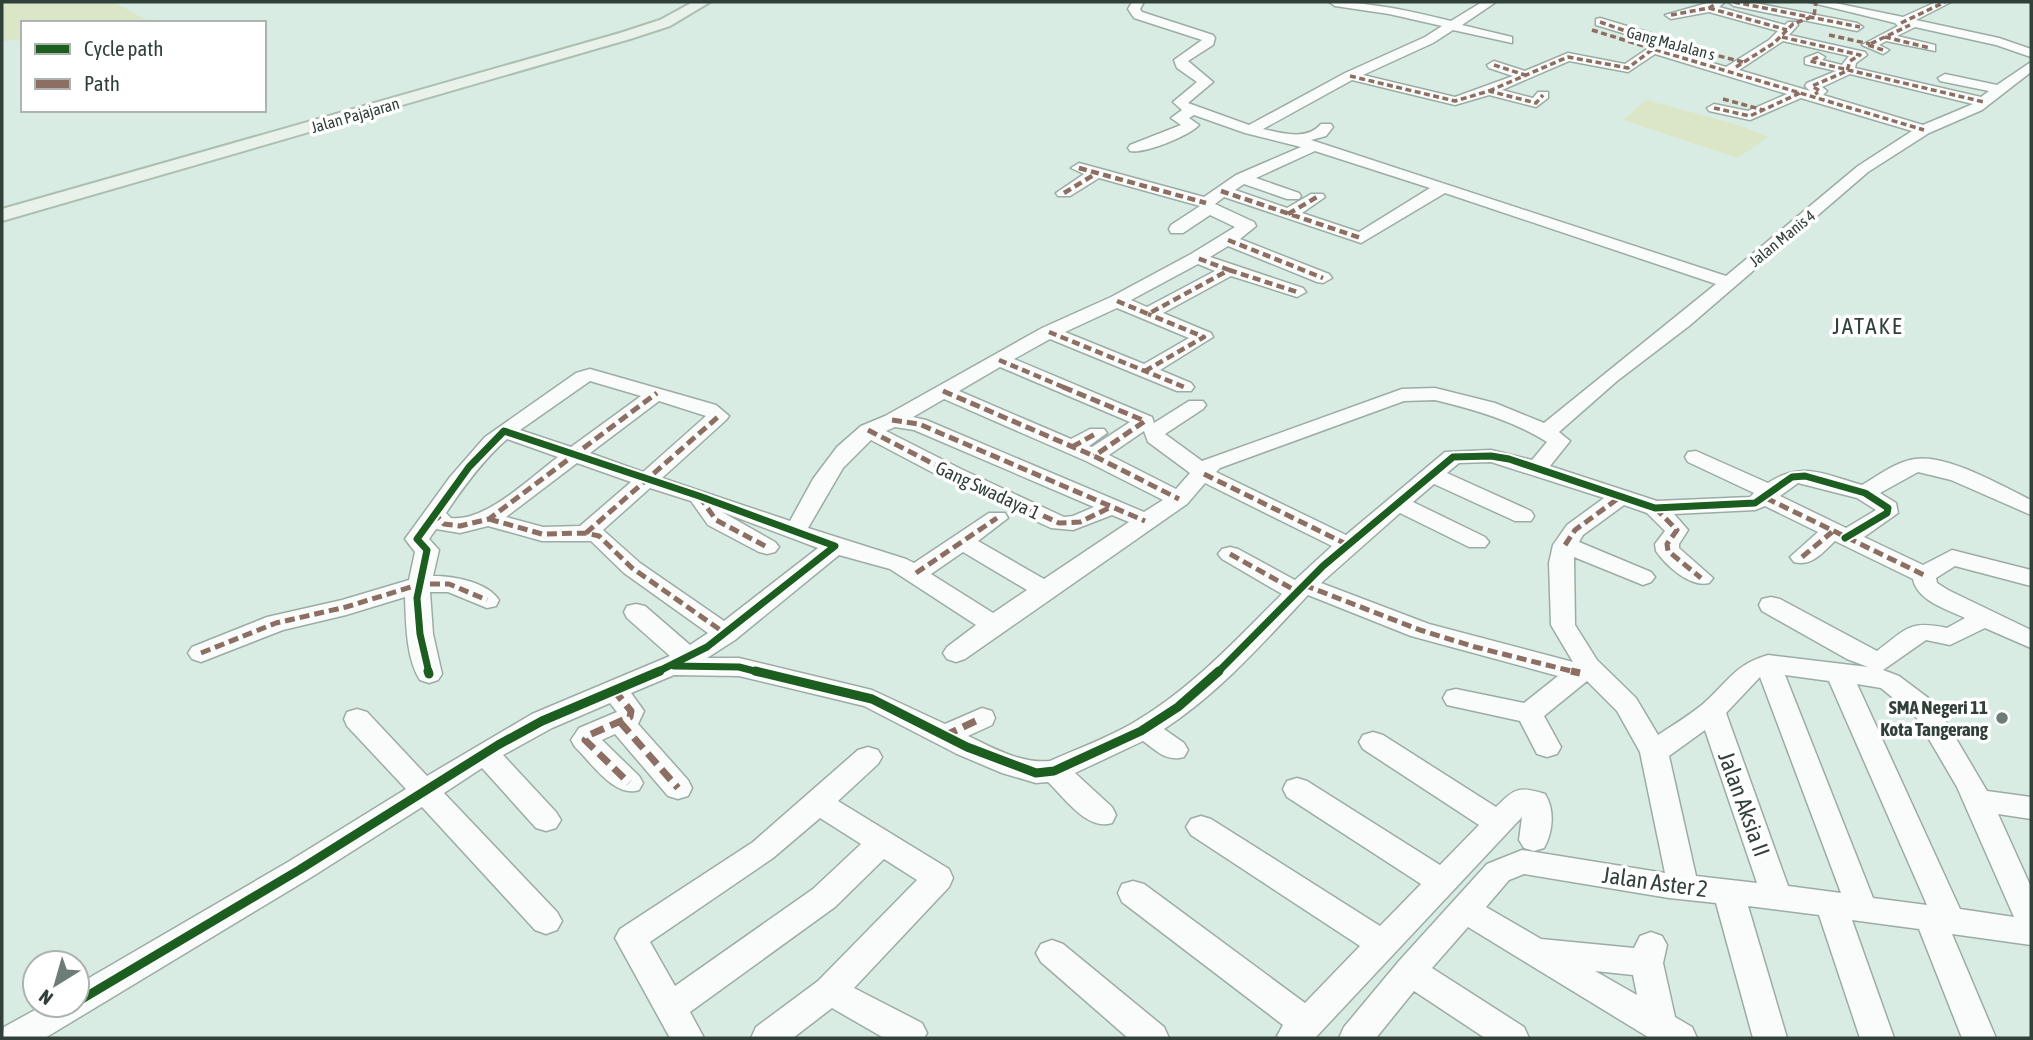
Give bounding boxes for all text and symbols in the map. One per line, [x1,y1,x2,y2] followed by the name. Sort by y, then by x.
[21,21,266,112] legend
[1625,23,1717,64] street label: Gang MaJalan s
[84,36,163,60] text: Cycle path
[84,71,120,95] text: Path
[309,94,401,137] street label: Jalan Pajajaran
[1746,206,1818,270] street label: Jalan Manis 4
[1832,313,1904,339] district label: JATAKE
[932,456,1044,524] street label: Gang Swadaya 1
[1880,696,1989,740] place label: SMA Negeri 11 Kota Tangerang
[1994,710,2010,726] marker: SMA Negeri 11 Kota Tangerang
[1713,748,1775,860] street label: Jalan Aksia II
[1601,862,1709,902] street label: Jalan Aster 2
[21,949,91,1019] north arrow
[35,985,57,1010] text: N

